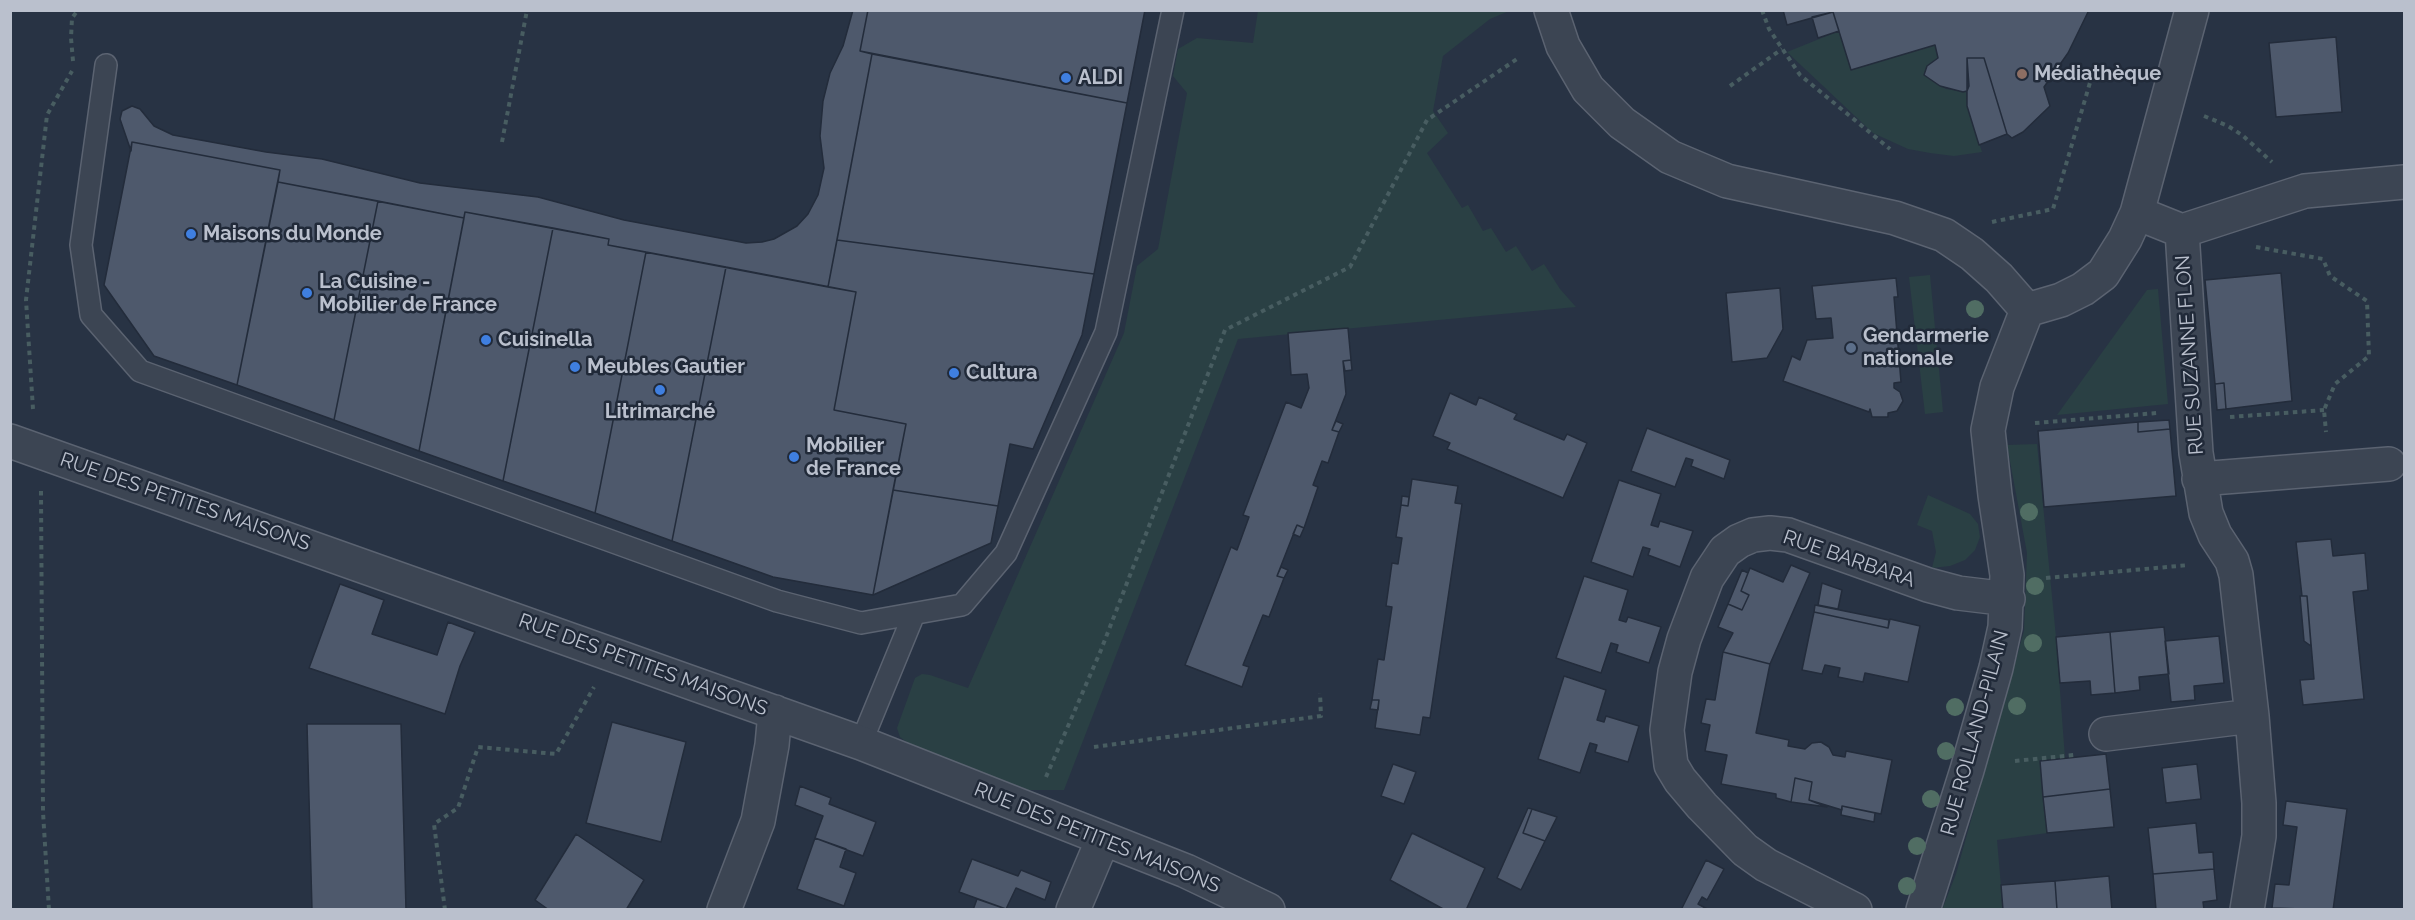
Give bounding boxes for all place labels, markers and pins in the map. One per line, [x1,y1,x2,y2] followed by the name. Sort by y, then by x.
[2034,62,2161,86] place label: Médiathèque
[1078,66,1123,90] place label: ALDI
[2015,67,2029,81] marker: Médiathèque
[1059,71,1073,85] marker: ALDI
[203,222,382,246] place label: Maisons du Monde
[184,227,198,241] marker: Maisons du Monde
[319,270,497,317] place label: La Cuisine - Mobilier de France
[300,286,314,300] marker: La Cuisine - Mobilier de France
[1863,324,1989,371] place label: Gendarmerie nationale
[498,328,592,352] place label: Cuisinella
[479,333,493,347] marker: Cuisinella
[1844,341,1858,355] marker: Gendarmerie nationale
[587,355,745,379] place label: Meubles Gautier
[568,360,582,374] marker: Meubles Gautier
[966,361,1037,385] place label: Cultura
[947,366,961,380] marker: Cultura
[653,383,667,397] marker: Litrimarché
[605,400,715,424] place label: Litrimarché
[806,434,901,481] place label: Mobilier de France
[787,450,801,464] marker: Mobilier de France

